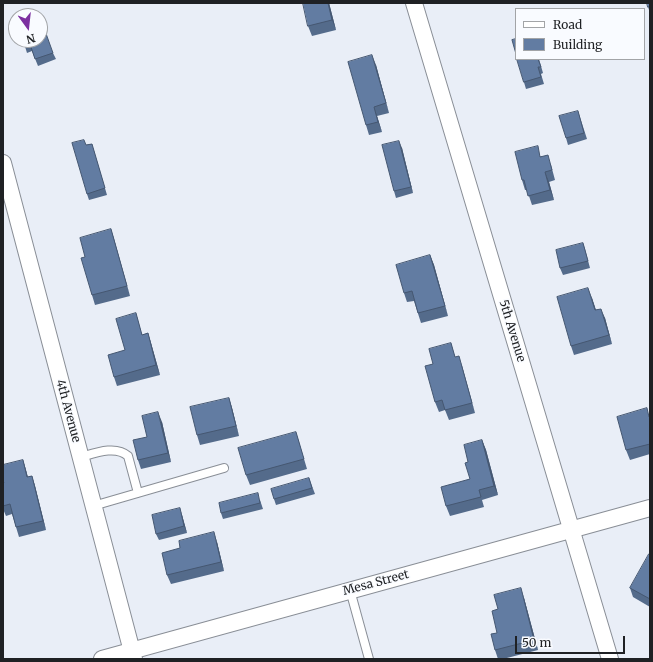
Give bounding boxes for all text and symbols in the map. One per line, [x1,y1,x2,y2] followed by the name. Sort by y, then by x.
[8,8,48,48] north arrow
[515,8,645,60] legend
[553,17,582,32] text: Road
[25,31,37,47] text: N
[553,37,602,52] text: Building
[496,298,528,364] street label: 5th Avenue
[53,378,83,444] street label: 4th Avenue
[341,567,411,599] street label: Mesa Street
[517,628,627,654] scale bar
[522,635,551,650] text: 50 m

